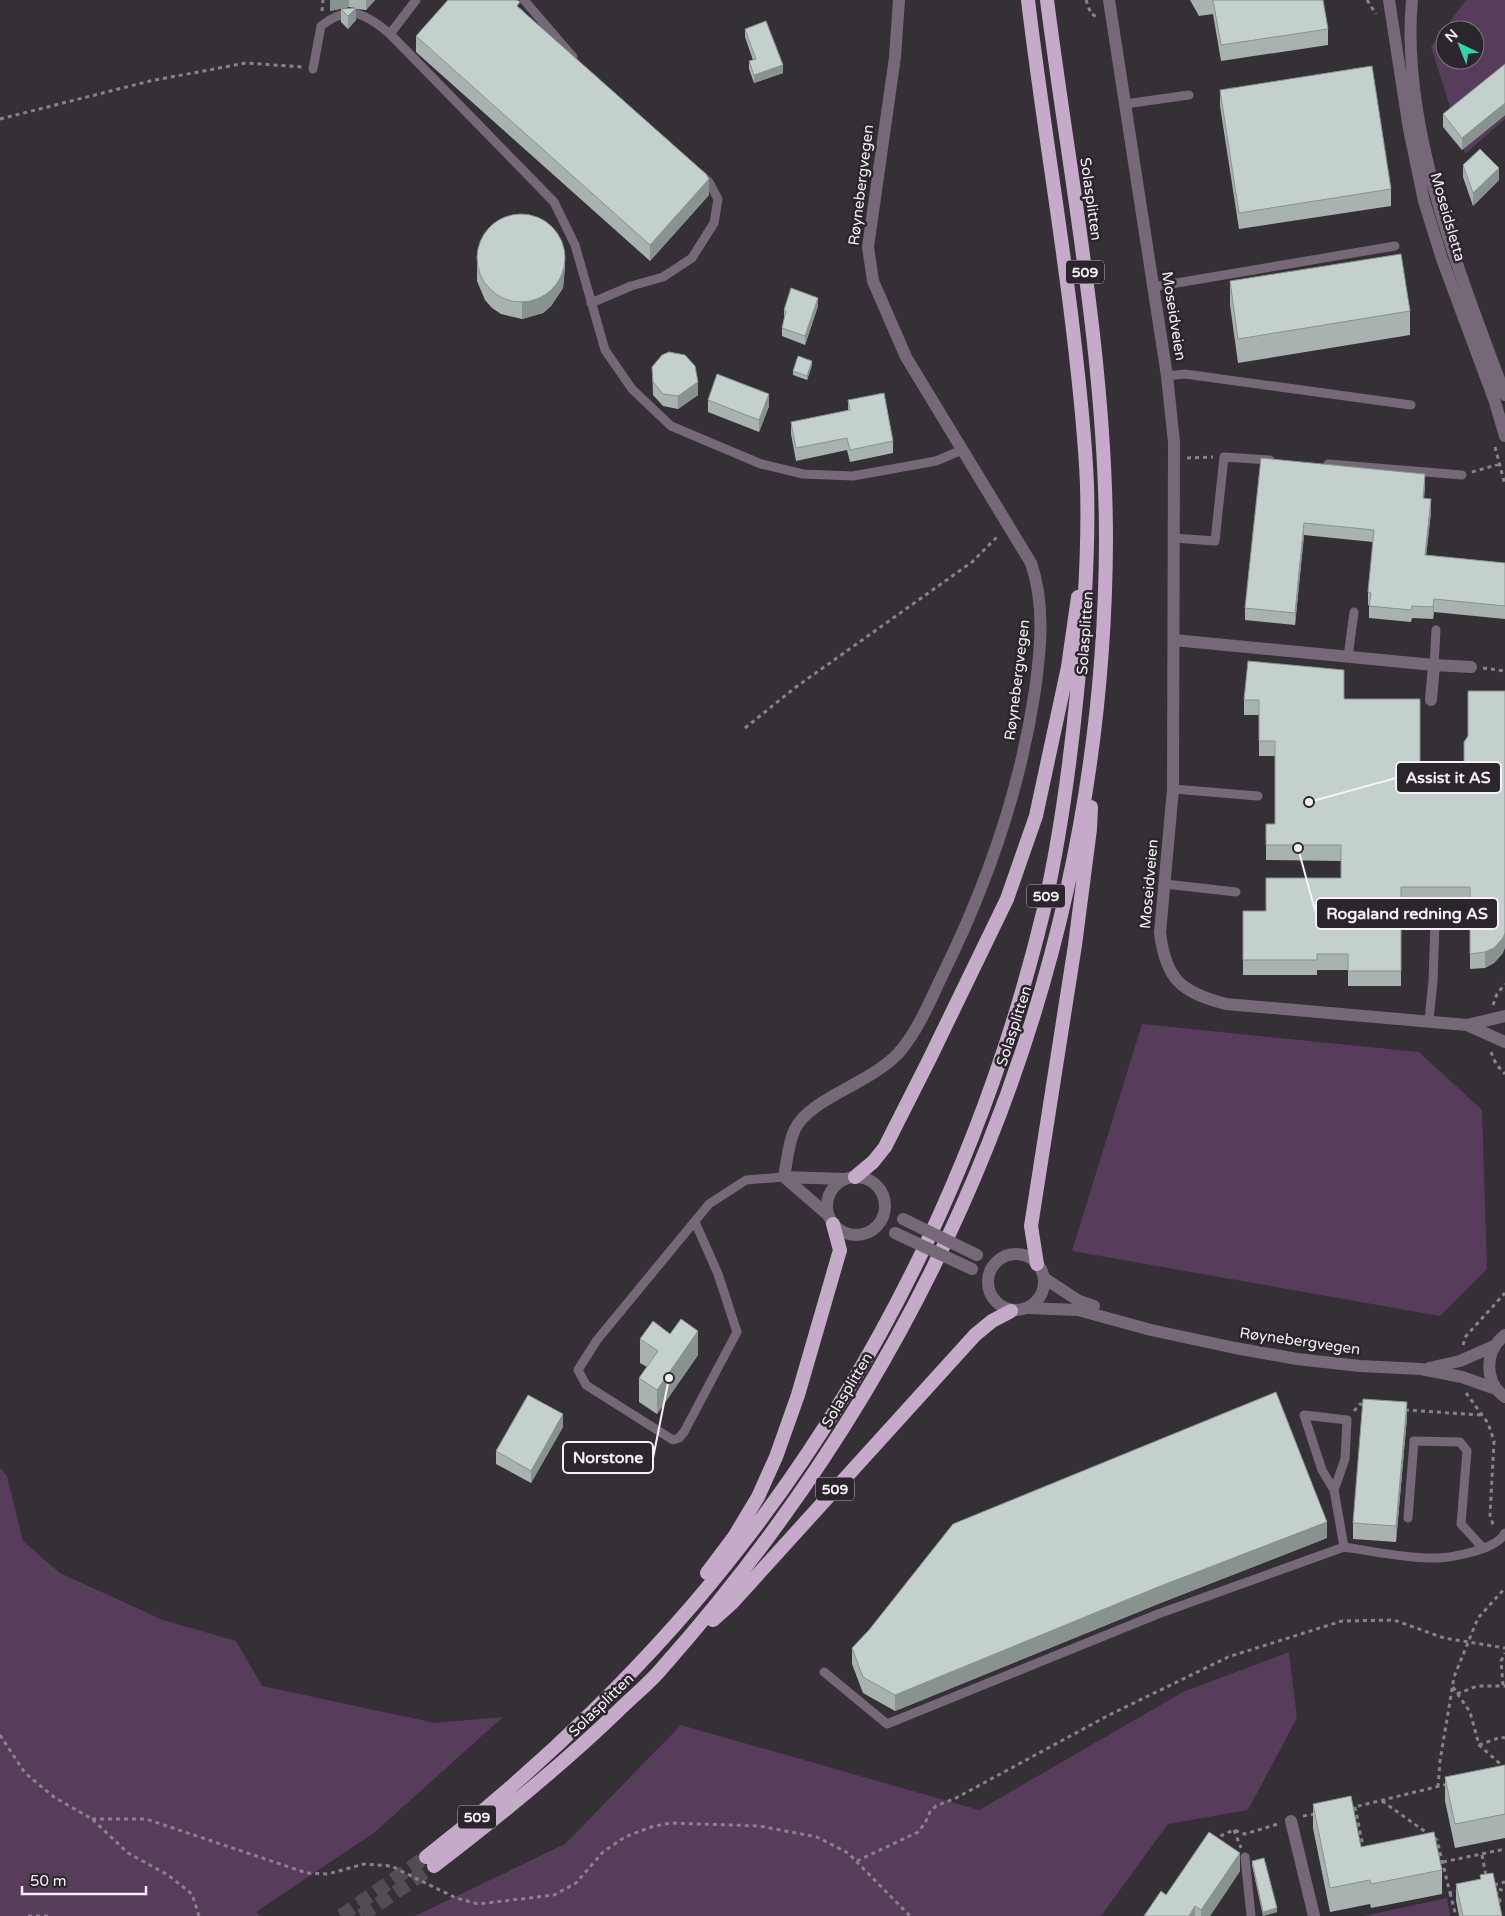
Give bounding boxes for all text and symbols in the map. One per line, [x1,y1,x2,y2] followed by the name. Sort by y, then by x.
[1435,20,1485,70] north arrow
[1442,26,1461,46] text: N
[845,123,877,247] street label: Røynebergvegen
[1076,156,1106,242] street label: Solasplitten
[1427,170,1469,264] street label: Moseidsletta
[1066,260,1104,284] road number: 509
[1158,270,1190,362] street label: Moseidveien
[1073,591,1097,675] street label: Solasplitten
[1001,618,1033,742] street label: Røynebergvegen
[1396,762,1501,793] callout: Assist it AS
[1405,768,1491,788] text: Assist it AS
[1136,838,1162,930] street label: Moseidveien
[1027,884,1065,908] road number: 509
[1316,898,1498,929] callout: Rogaland redning AS
[1326,904,1488,924] text: Rogaland redning AS
[993,983,1035,1069] street label: Solasplitten
[1238,1324,1362,1358] street label: Røynebergvegen
[818,1350,876,1430] street label: Solasplitten
[563,1442,653,1473] callout: Norstone
[573,1448,643,1468] text: Norstone
[816,1478,854,1500] road number: 509
[565,1669,637,1741] street label: Solasplitten
[458,1805,496,1828] road number: 509
[22,1864,146,1896] scale bar
[30,1872,67,1890] text: 50 m

